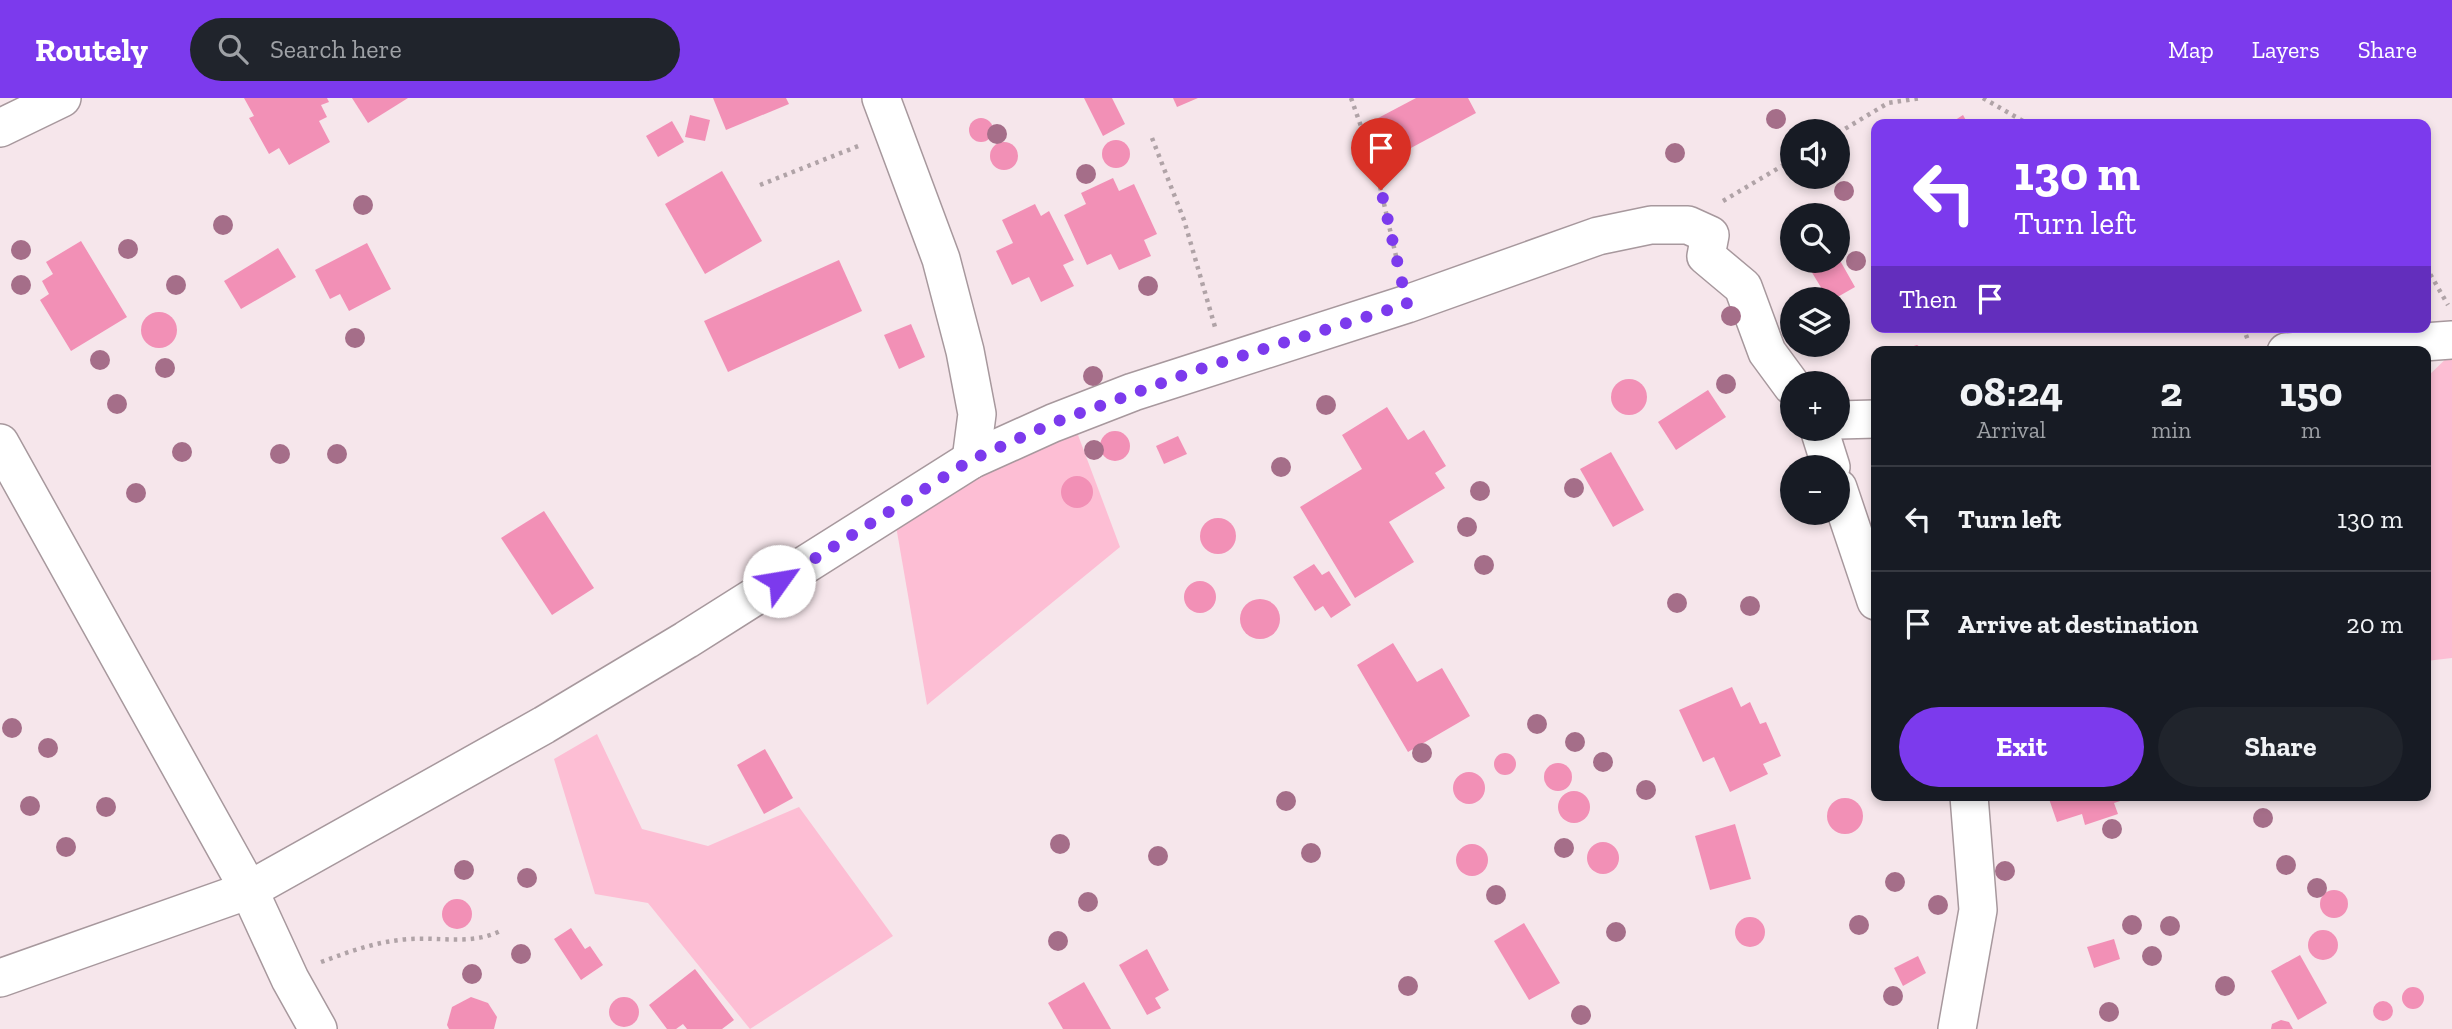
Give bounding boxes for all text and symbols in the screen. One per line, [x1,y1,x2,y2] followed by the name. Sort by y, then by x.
[190,18,680,81] search box
[35,30,148,69] text: Routely
[214,30,252,68] icon: search
[270,33,402,65] text: Search here
[2168,35,2214,64] text: Map
[2252,35,2320,64] text: Layers
[2358,35,2417,64] text: Share
[1351,118,1411,190] pin
[1780,119,1850,525] map controls
[1780,119,1850,189] button: sound
[1362,129,1400,167] icon: arrive
[2014,144,2140,203] text: 130 m
[1899,147,1990,238] icon: left
[1780,203,1850,273] button: search
[2014,204,2136,242] text: Turn left
[1971,280,2009,318] icon: arrive
[1899,283,1957,315] text: Then
[1780,287,1850,357] button: layers
[1959,366,2063,417] text: 08:24
[2160,366,2183,417] text: 2
[2279,366,2343,417] text: 150
[1780,371,1850,441] button: +
[1977,416,2046,444] text: Arrival
[2152,416,2191,444] text: min
[2301,416,2321,444] text: m
[1780,455,1850,525] button: −
[1899,500,1937,538] icon: left
[1958,503,2061,535] text: Turn left
[2337,503,2403,535] text: 130 m
[742,544,816,618] position arrow
[1899,605,1937,643] icon: arrive
[1958,608,2198,640] text: Arrive at destination
[2346,608,2403,640] text: 20 m
[1899,707,2144,787] button: Exit
[2158,707,2403,787] button: Share

